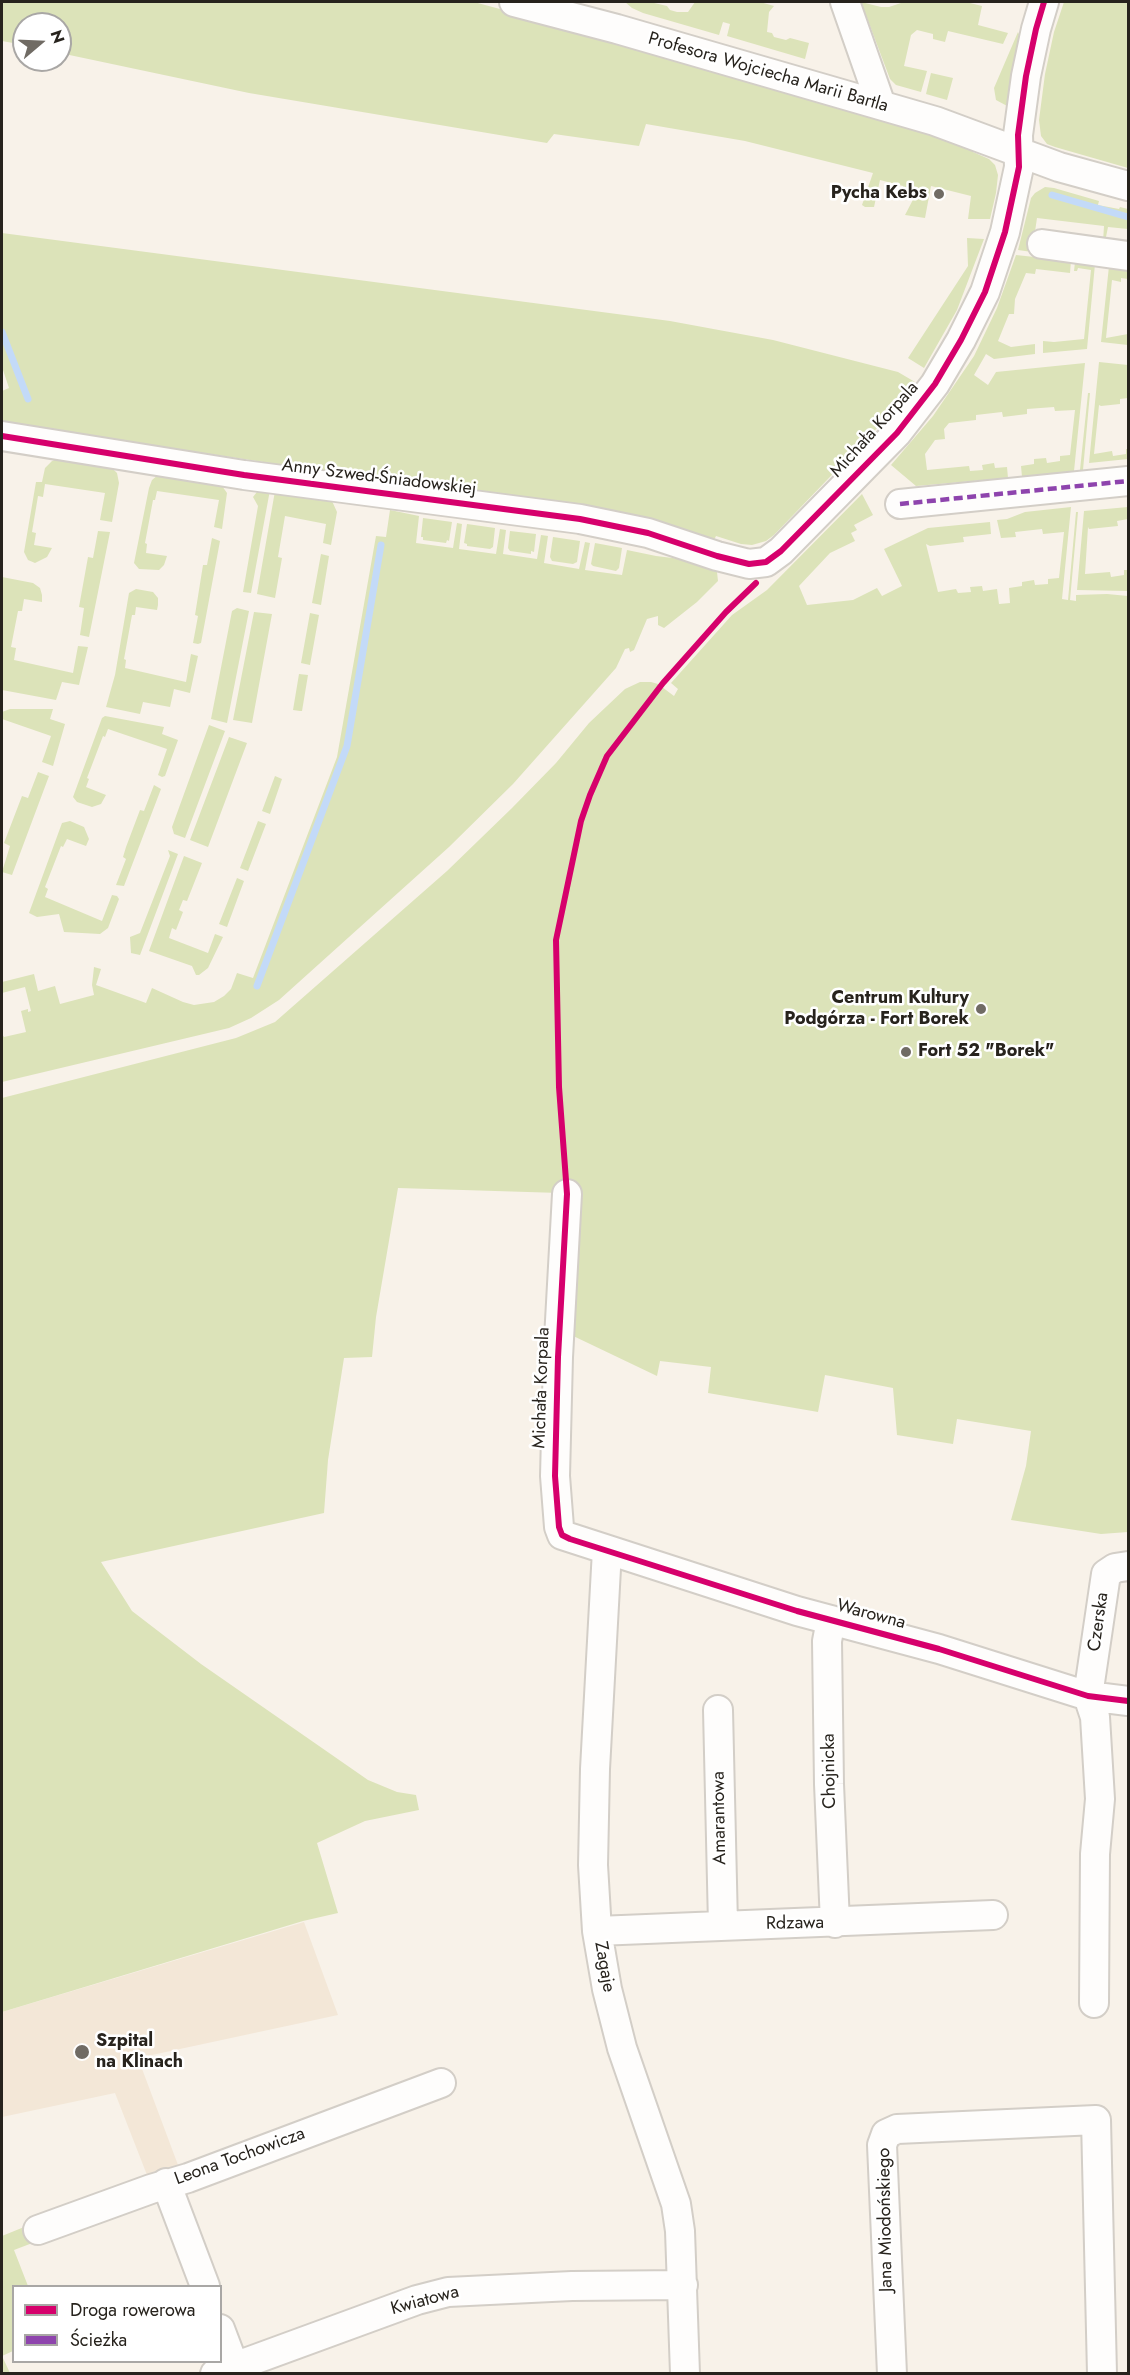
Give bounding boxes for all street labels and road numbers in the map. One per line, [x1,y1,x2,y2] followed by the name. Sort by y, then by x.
[646,28,890,118] street label: Profesora Wojciecha Marii Bartla
[826,378,924,482] street label: Michała Korpala
[280,455,478,501] street label: Anny Szwed-Śniadowskiej
[529,1327,555,1449] street label: Michała Korpala
[1084,1591,1114,1653] street label: Czerska
[834,1595,908,1635] street label: Warowna
[819,1733,841,1809] street label: Chojnicka
[708,1771,732,1865] street label: Amarantowa
[766,1913,824,1935] street label: Rdzawa
[589,1940,619,1994] street label: Zagaje
[172,2123,308,2191] street label: Leona Tochowicza
[874,2148,898,2292] street label: Jana Miodońskiego
[389,2282,461,2320] street label: Kwiatowa

